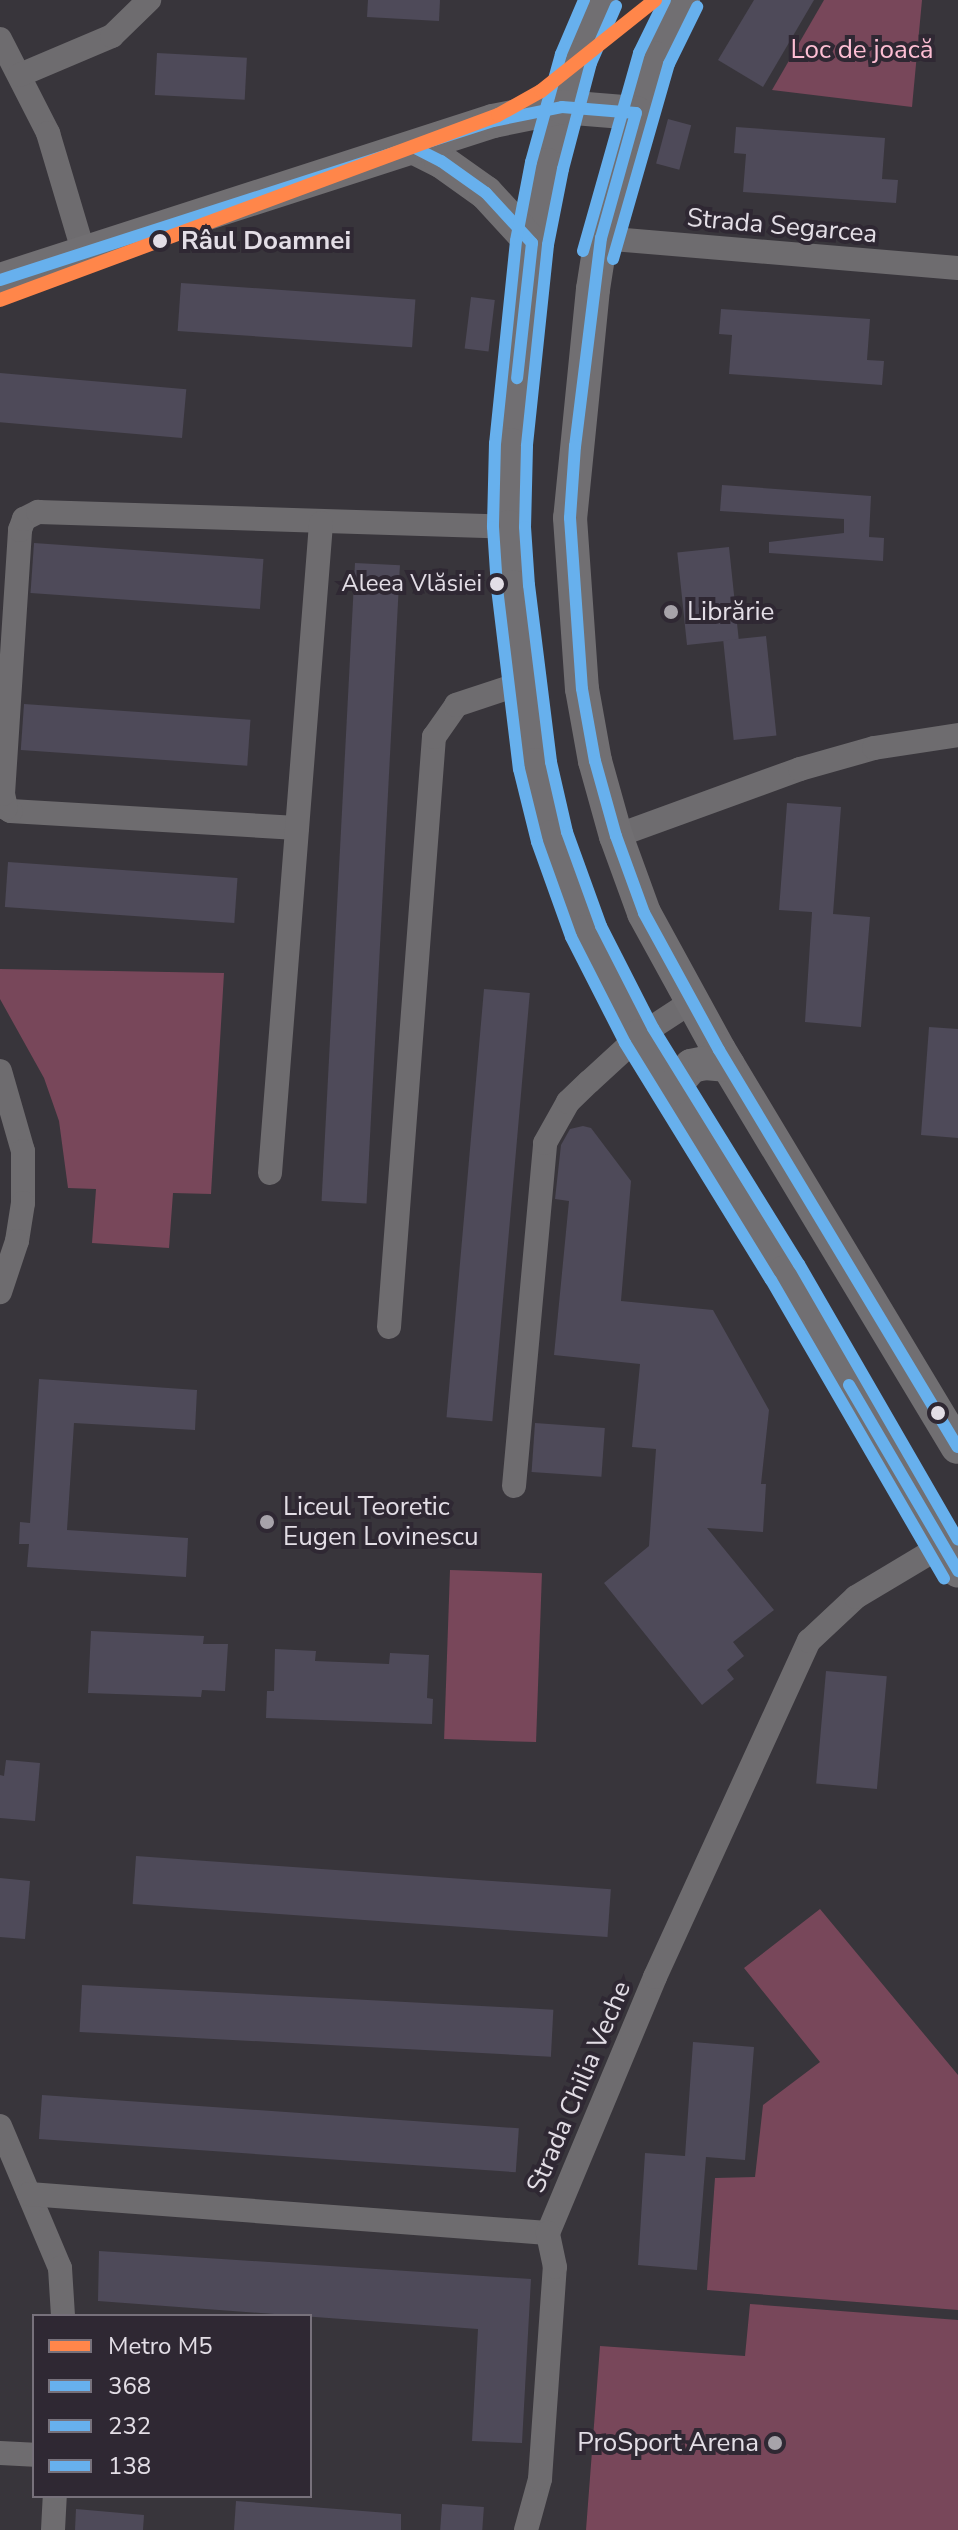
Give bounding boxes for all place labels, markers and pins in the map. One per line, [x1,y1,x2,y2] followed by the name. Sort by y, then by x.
[181,225,351,257] place label: Râul Doamnei
[146,227,174,255] marker: Râul Doamnei
[341,570,482,598] place label: Aleea Vlăsiei
[489,576,505,592] marker: Aleea Vlăsiei
[687,596,774,628] place label: Librărie
[662,603,680,621] marker: Librărie
[930,1405,946,1421] unlabelled marker
[283,1491,479,1552] place label: Liceul Teoretic Eugen Lovinescu
[258,1513,276,1531] marker: Liceul Teoretic Eugen Lovinescu
[577,2427,759,2459] place label: ProSport Arena
[766,2434,784,2452] marker: ProSport Arena

